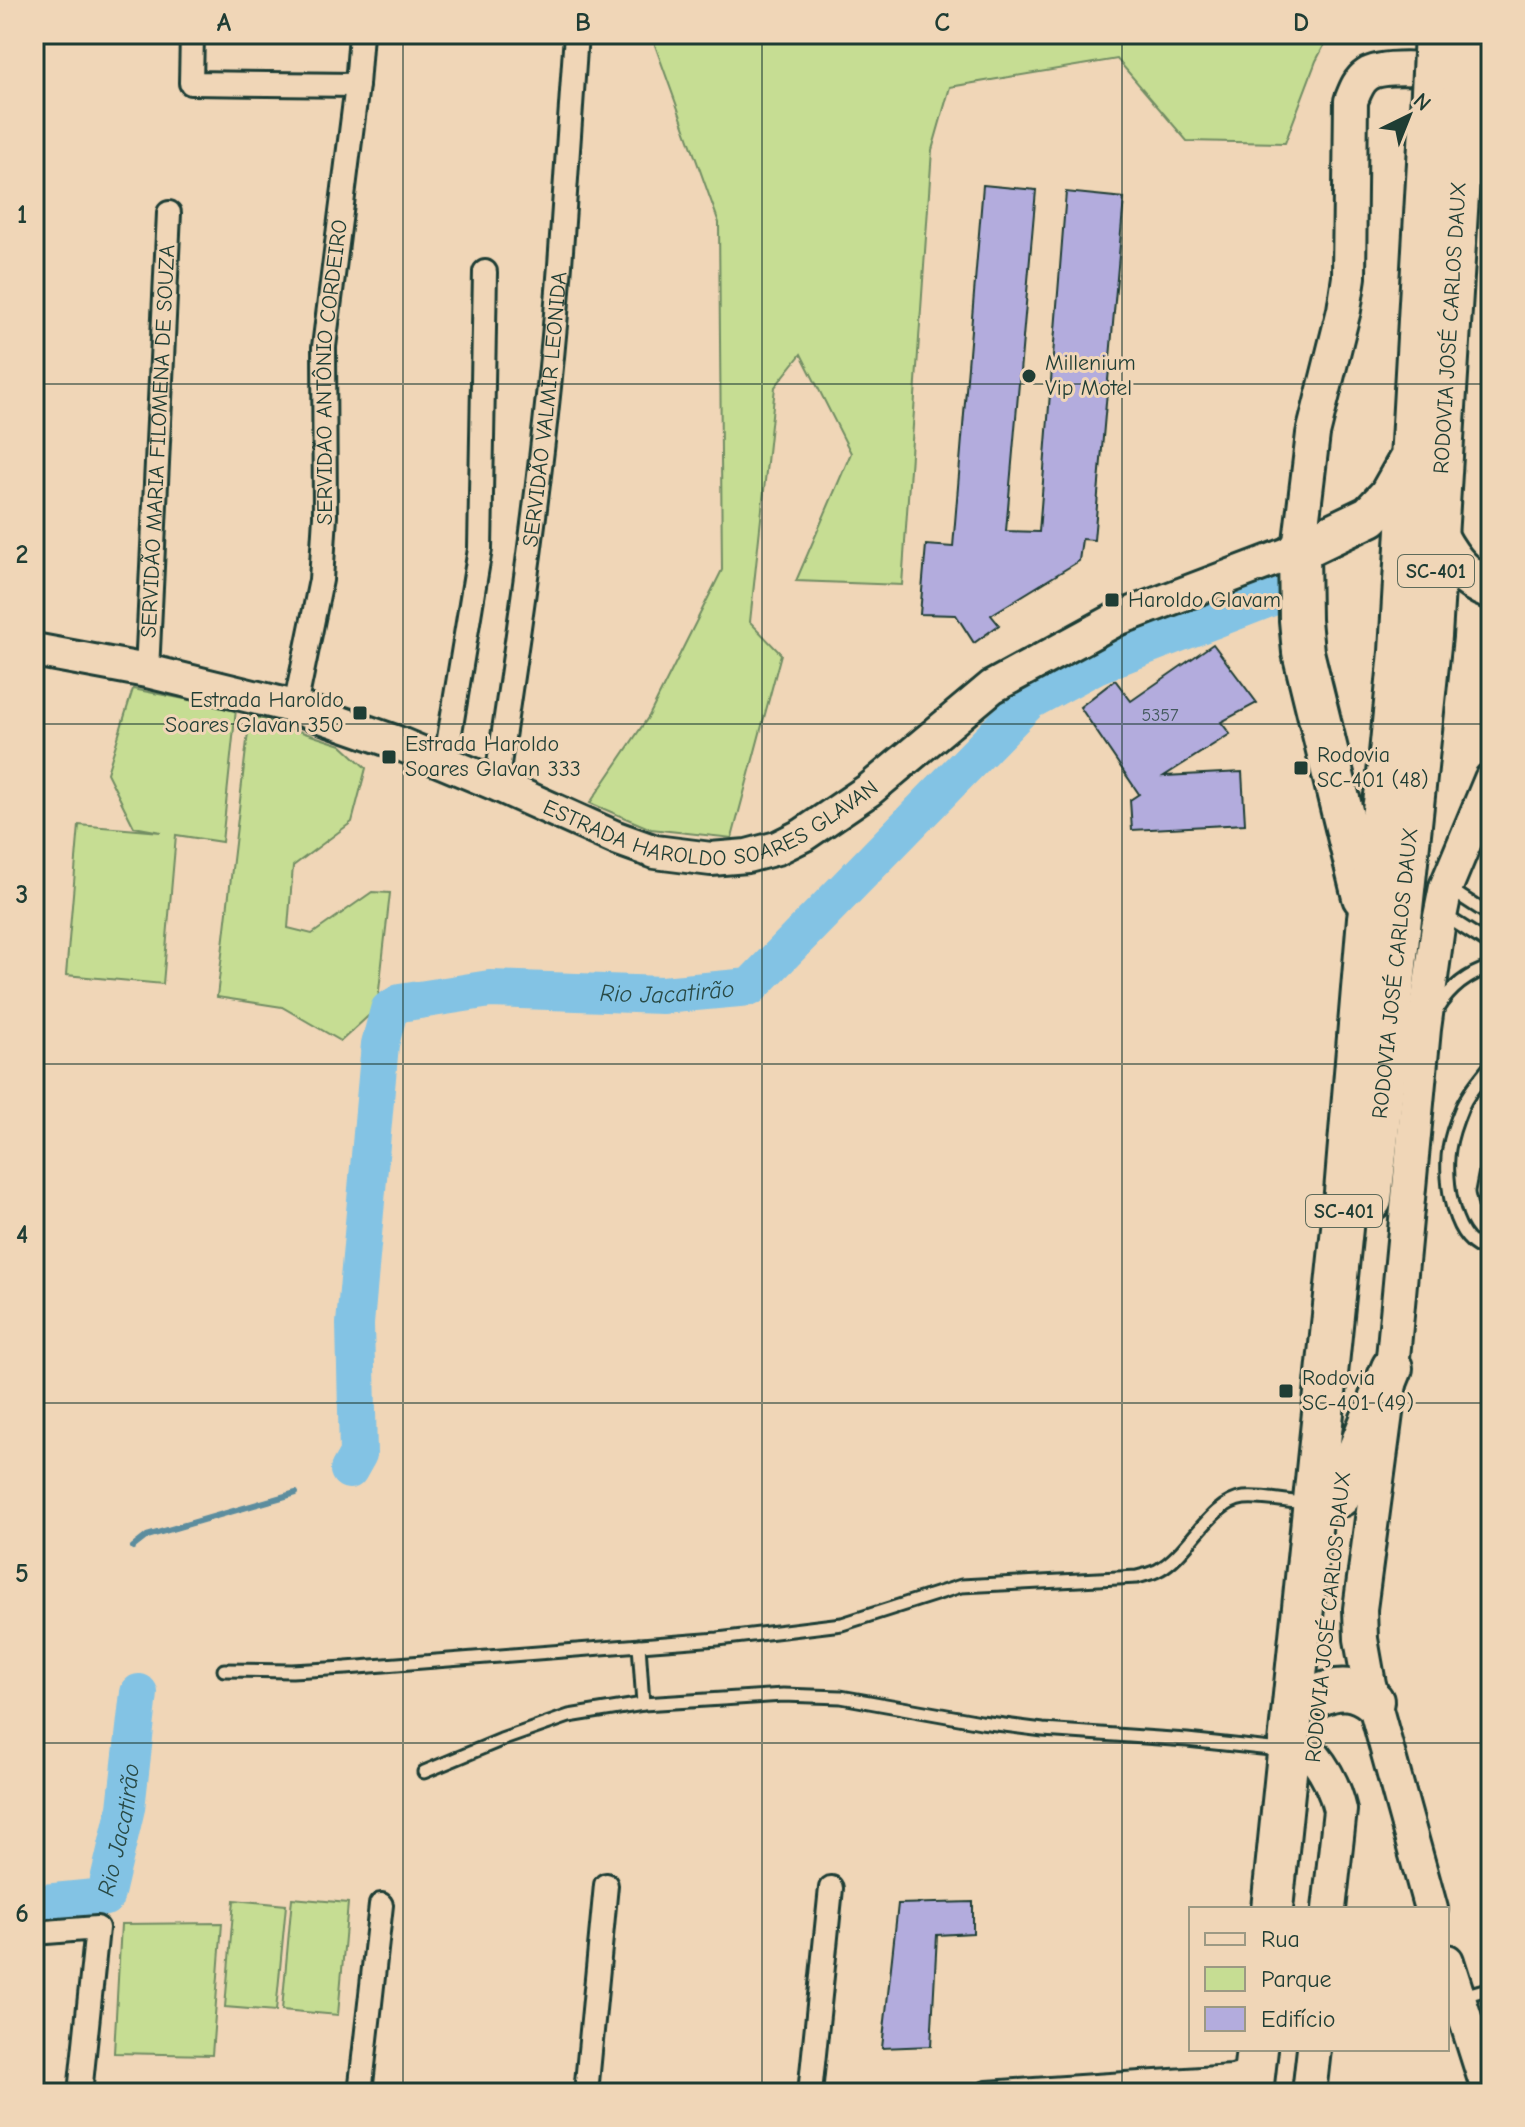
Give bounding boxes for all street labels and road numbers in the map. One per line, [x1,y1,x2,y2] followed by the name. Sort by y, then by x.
[1428,181,1472,475] street label: RODOVIA JOSÉ CARLOS DAUX
[311,218,353,526] street label: SERVIDÃO ANTÔNIO CORDEIRO
[136,244,180,639] street label: SERVIDÃO MARIA FILOMENA DE SOUZA
[517,270,572,549] street label: SERVIDÃO VALMIR LEONIDA
[1398,555,1474,587] road number: SC-401
[529,764,891,816] street label: ESTRADA HAROLDO SOARES GLAVAN
[1367,826,1424,1120] street label: RODOVIA JOSÉ CARLOS DAUX
[1306,1195,1382,1227] road number: SC-401
[1300,1470,1356,1764] street label: RODOVIA JOSÉ CARLOS DAUX

